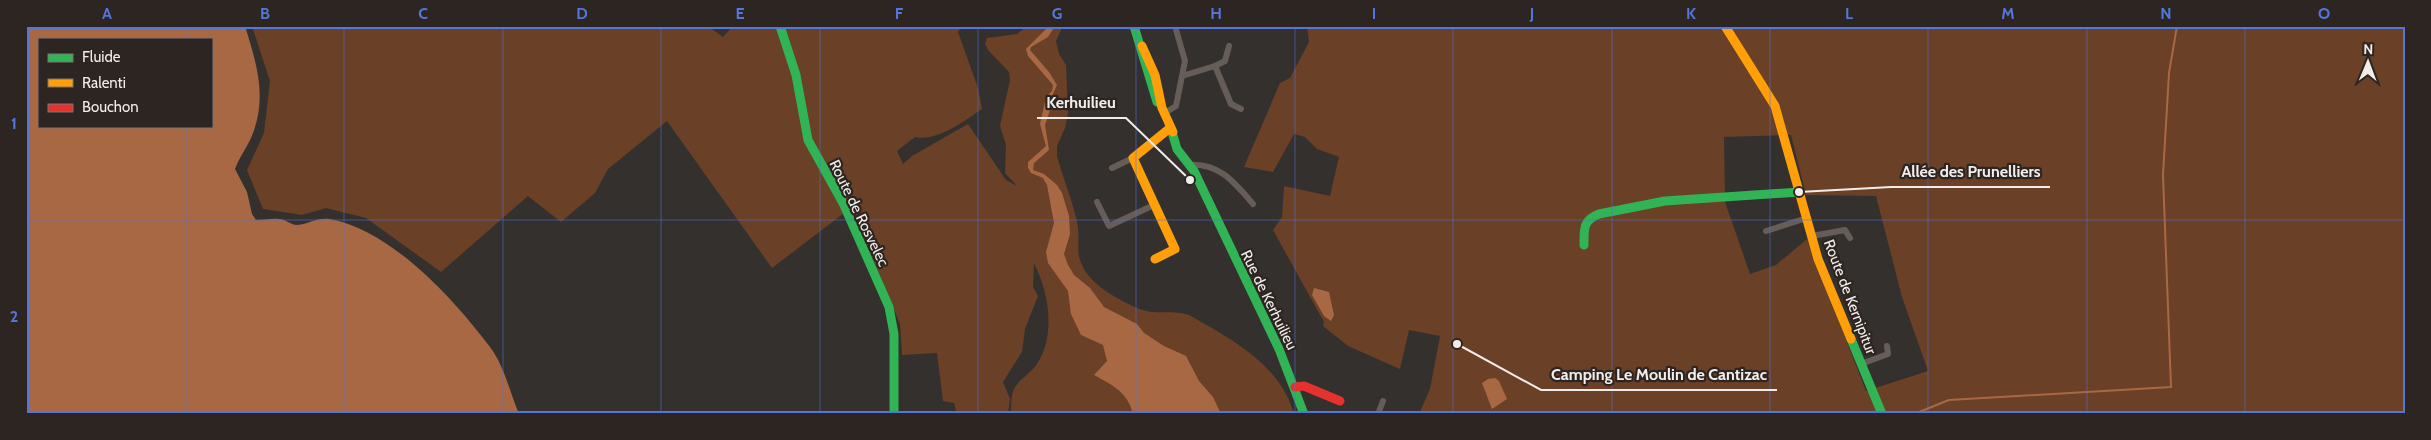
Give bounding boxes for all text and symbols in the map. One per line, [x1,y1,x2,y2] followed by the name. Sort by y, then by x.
[102,4,112,23] text: A
[260,4,270,23] text: B
[418,4,428,23] text: C
[576,4,588,23] text: D
[735,4,745,23] text: E
[895,4,904,23] text: F
[1052,4,1062,23] text: G
[1210,4,1222,23] text: H
[1372,4,1376,23] text: I
[1529,4,1534,23] text: J
[1686,4,1696,23] text: K
[1845,4,1853,23] text: L
[2001,4,2015,23] text: M
[2160,4,2172,23] text: N
[2318,4,2330,23] text: O
[38,38,212,128] legend
[2344,38,2394,88] north arrow
[2363,40,2373,58] text: N
[82,48,121,66] text: Fluide
[82,74,126,92] text: Ralenti
[1037,87,1126,118] callout: Kerhuilieu
[1046,93,1116,112] text: Kerhuilieu
[82,98,139,116] text: Bouchon
[11,114,17,133] text: 1
[1891,156,2050,187] callout: Allée des Prunelliers
[825,157,893,269] street label: Route de Rosvelec
[1901,162,2041,181] text: Allée des Prunelliers
[1820,237,1880,357] street label: Route de Kernipitur
[1237,247,1301,353] street label: Rue de Kerhuilieu
[10,307,18,326] text: 2
[1541,359,1777,390] callout: Camping Le Moulin de Cantizac
[1551,365,1767,384] text: Camping Le Moulin de Cantizac

